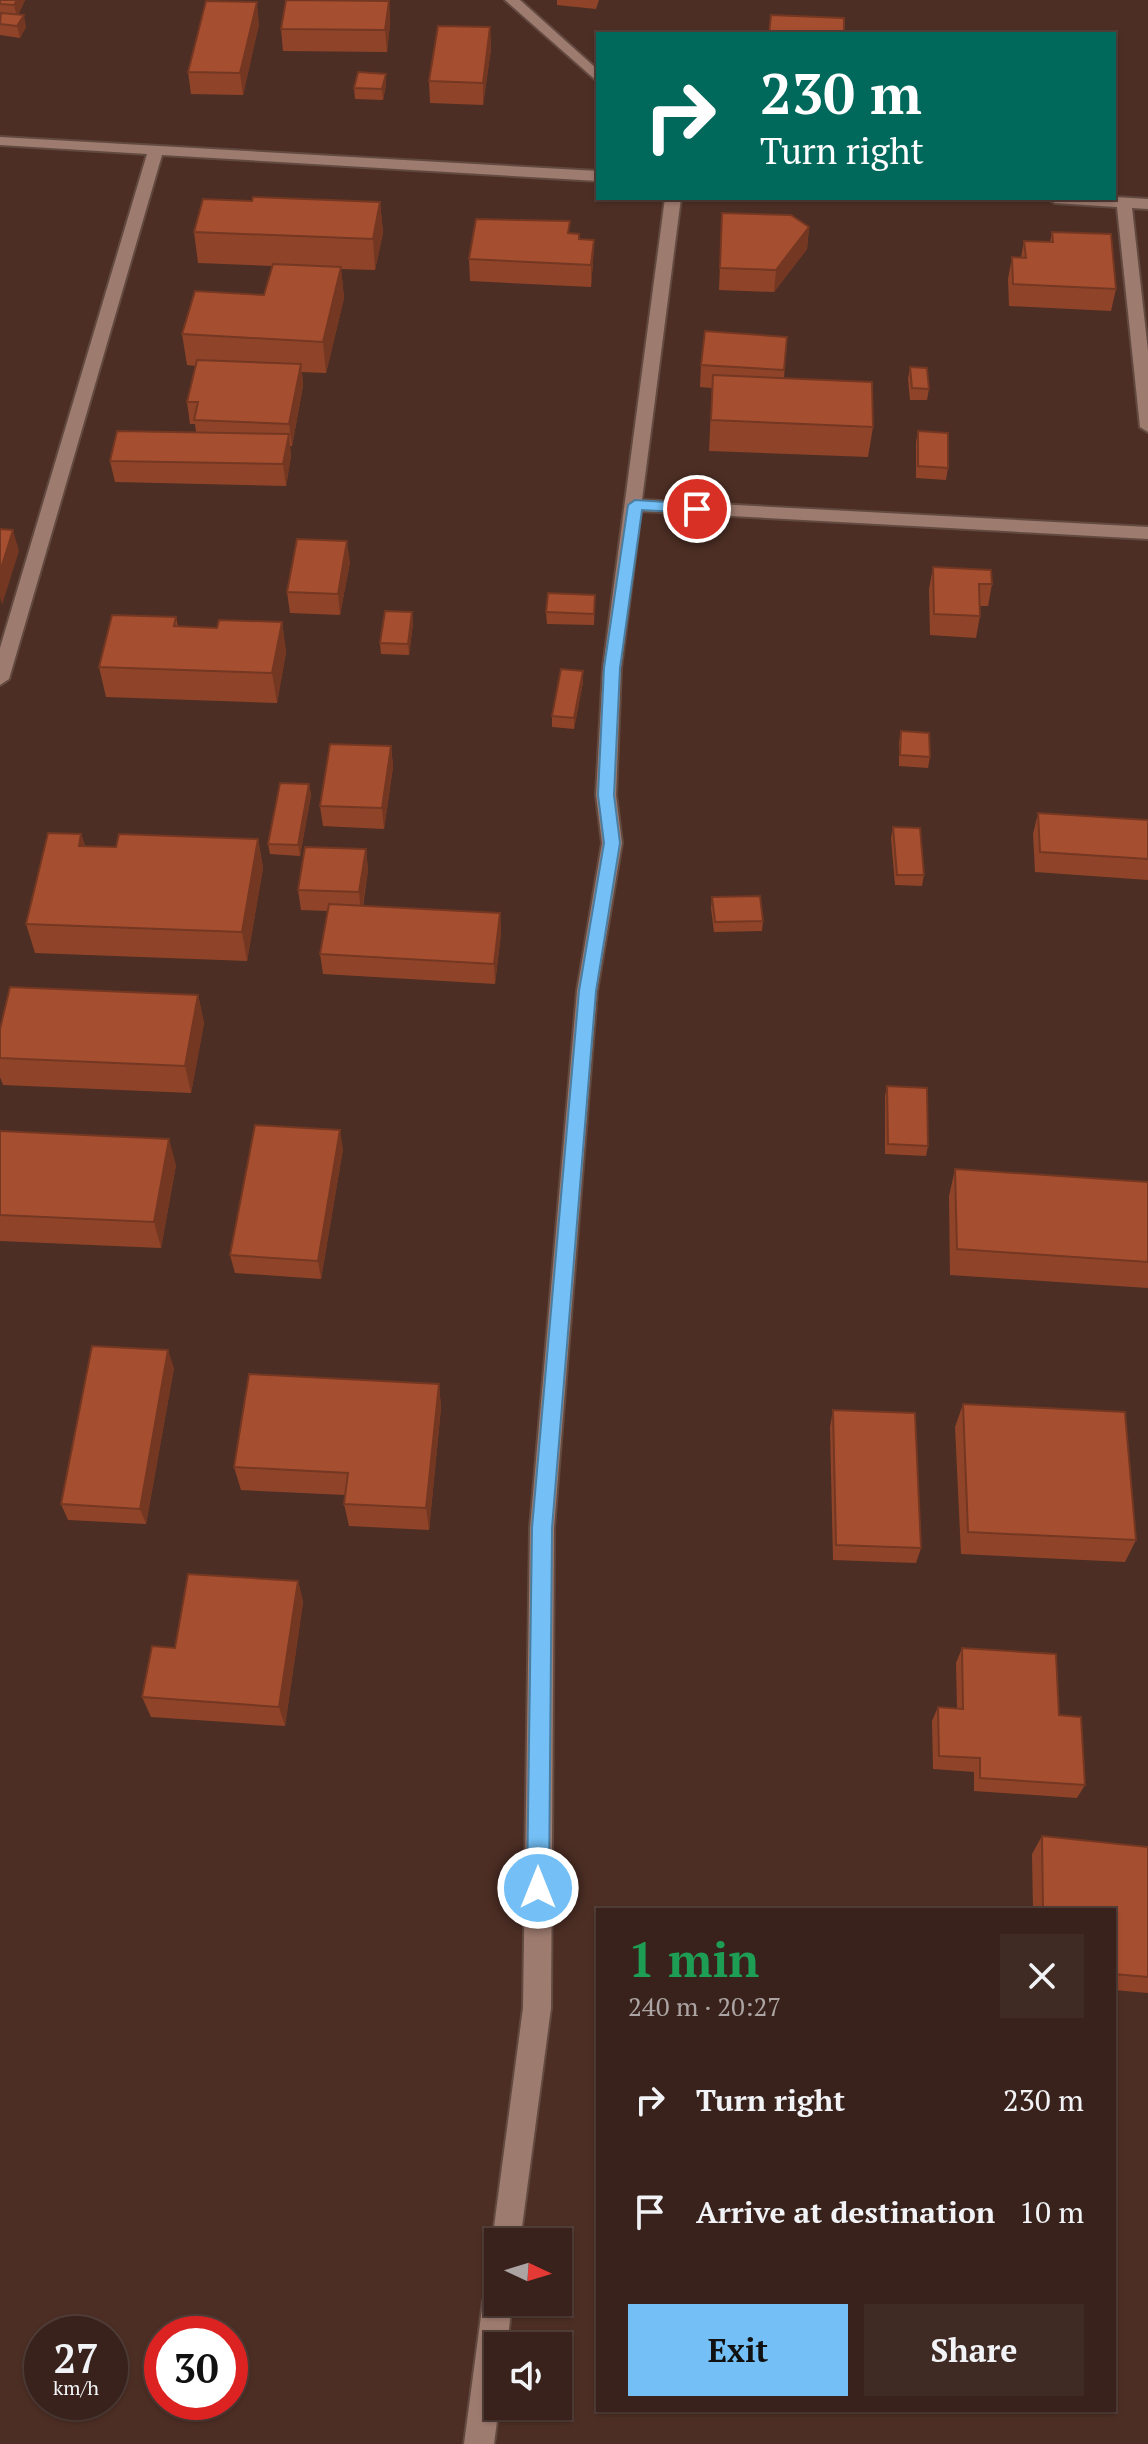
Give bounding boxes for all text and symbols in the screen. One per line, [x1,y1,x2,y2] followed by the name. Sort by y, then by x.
[760,56,922,130] text: 230 m
[628,64,732,168] icon: right
[760,127,924,174] text: Turn right
[663,475,731,543] pin
[675,487,719,531] icon: arrive
[496,1846,580,1930] position arrow
[628,1927,759,1991] text: 1 min
[1000,1934,1084,2018] button: close
[628,1989,781,2023] text: 240 m · 20:27
[628,2078,672,2122] icon: right
[696,2080,845,2120] text: Turn right
[1003,2080,1084,2120] text: 230 m
[628,2190,672,2234] icon: arrive
[696,2192,995,2232] text: Arrive at destination
[1019,2192,1084,2232] text: 10 m
[484,2228,572,2316] north arrow
[484,2228,572,2420] map controls
[628,2304,848,2396] button: Exit
[864,2304,1084,2396] button: Share
[144,2316,248,2420] speed limit sign: 30
[53,2331,99,2384] text: 27
[484,2332,572,2420] button: sound
[53,2374,99,2401] text: km/h

